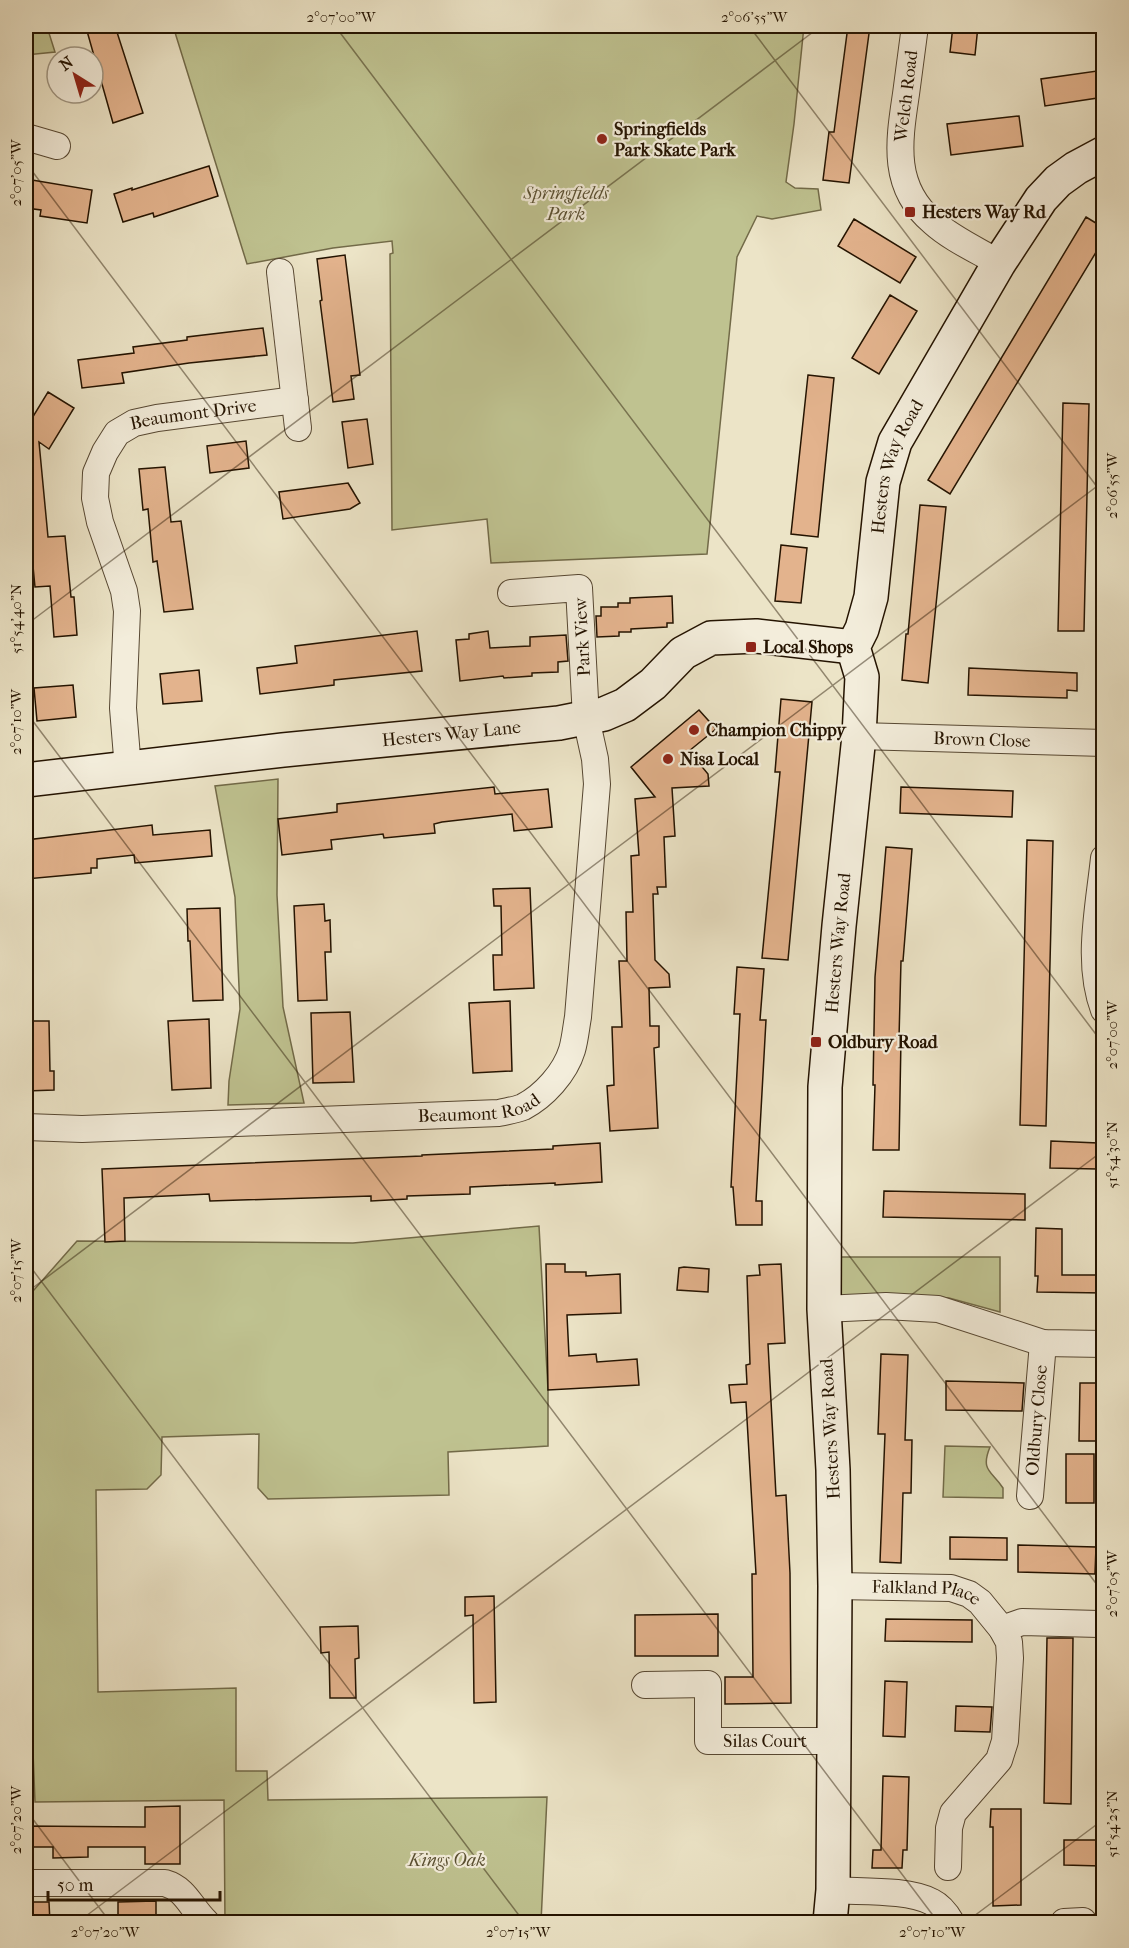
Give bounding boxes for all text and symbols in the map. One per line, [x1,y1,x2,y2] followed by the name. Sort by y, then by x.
[306,8,377,26] text: 2°07'00"W
[721,8,788,26] text: 2°06'55"W
[45,45,105,105] north arrow
[890,49,923,144] street label: Welch Road
[56,52,78,75] text: N
[614,119,736,161] place label: Springfields Park Skate Park
[595,132,609,146] marker: Springfields Park Skate Park
[7,138,25,207] text: 2°07'05"W
[523,183,609,225] park label: Springfields Park
[922,202,1047,223] place label: Hesters Way Rd
[903,205,917,219] marker: Hesters Way Rd
[128,395,258,435] street label: Beaumont Drive
[868,396,928,535] street label: Hesters Way Road
[1103,452,1121,519] text: 2°06'55"W
[7,583,25,654] text: 51°54'40"N
[570,597,595,677] street label: Park View
[763,637,853,658] place label: Local Shops
[744,640,758,654] marker: Local Shops
[7,688,25,755] text: 2°07'10"W
[381,717,522,751] street label: Hesters Way Lane
[706,720,847,741] place label: Champion Chippy
[687,723,701,737] marker: Champion Chippy
[933,728,1031,752] street label: Brown Close
[680,749,760,770] place label: Nisa Local
[661,752,675,766] marker: Nisa Local
[821,872,856,1014] street label: Hesters Way Road
[1103,999,1121,1070] text: 2°07'00"W
[828,1032,939,1053] place label: Oldbury Road
[809,1035,823,1049] marker: Oldbury Road
[417,1089,544,1127] street label: Beaumont Road
[1103,1121,1121,1189] text: 51°54'30"N
[7,1238,25,1303] text: 2°07'15"W
[816,1358,845,1500] street label: Hesters Way Road
[1022,1364,1052,1477] street label: Oldbury Close
[1103,1549,1121,1618] text: 2°07'05"W
[872,1577,985,1610] street label: Falkland Place
[723,1731,808,1752] street label: Silas Court
[7,1784,25,1854] text: 2°07'20"W
[1103,1790,1121,1858] text: 51°54'25"N
[406,1850,486,1871] park label: Kings Oak
[48,1864,220,1902] scale bar
[57,1875,94,1896] text: 50 m
[71,1923,141,1941] text: 2°07'20"W
[486,1923,551,1941] text: 2°07'15"W
[899,1923,966,1941] text: 2°07'10"W

